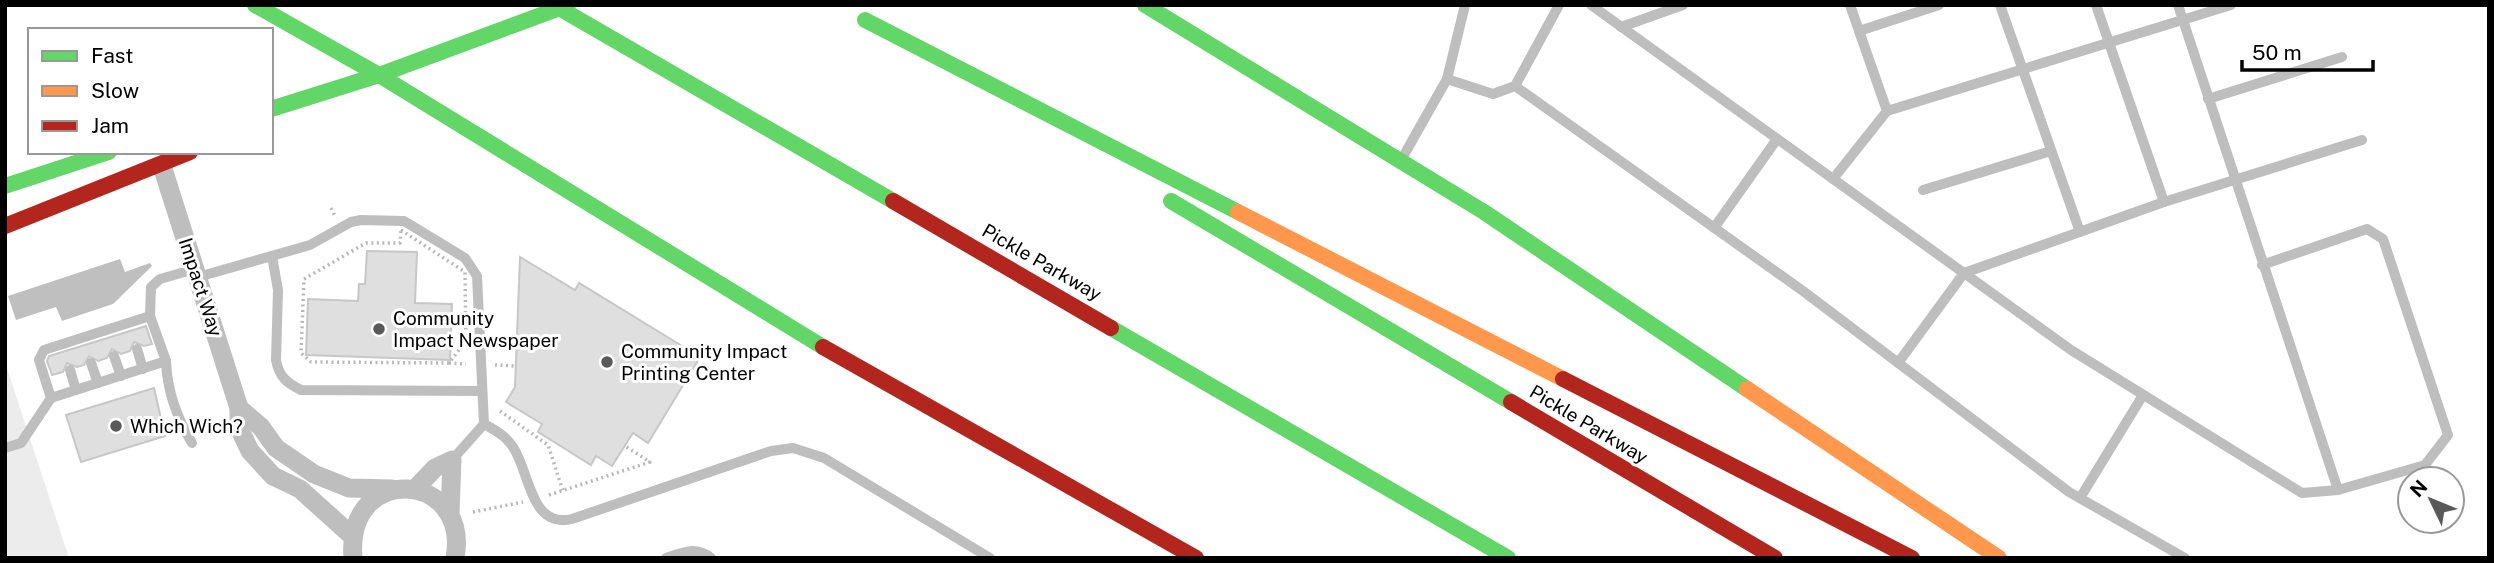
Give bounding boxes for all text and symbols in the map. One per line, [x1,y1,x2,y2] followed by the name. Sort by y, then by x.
[28,28,273,154] legend
[2242,28,2373,72] scale bar
[2252,40,2302,65] text: 50 m
[91,43,133,68] text: Fast
[91,78,139,103] text: Slow
[91,113,129,138] text: Jam
[979,219,1105,305] street label: Pickle Parkway
[175,235,227,339] street label: Impact Way
[393,307,559,351] place label: Community Impact Newspaper
[371,321,387,337] marker: Community Impact Newspaper
[621,340,787,384] place label: Community Impact Printing Center
[599,354,615,370] marker: Community Impact Printing Center
[1526,380,1652,468] street label: Pickle Parkway
[130,415,243,437] place label: Which Wich?
[108,418,124,434] marker: Which Wich?
[2396,465,2466,535] north arrow
[2405,475,2432,501] text: N

